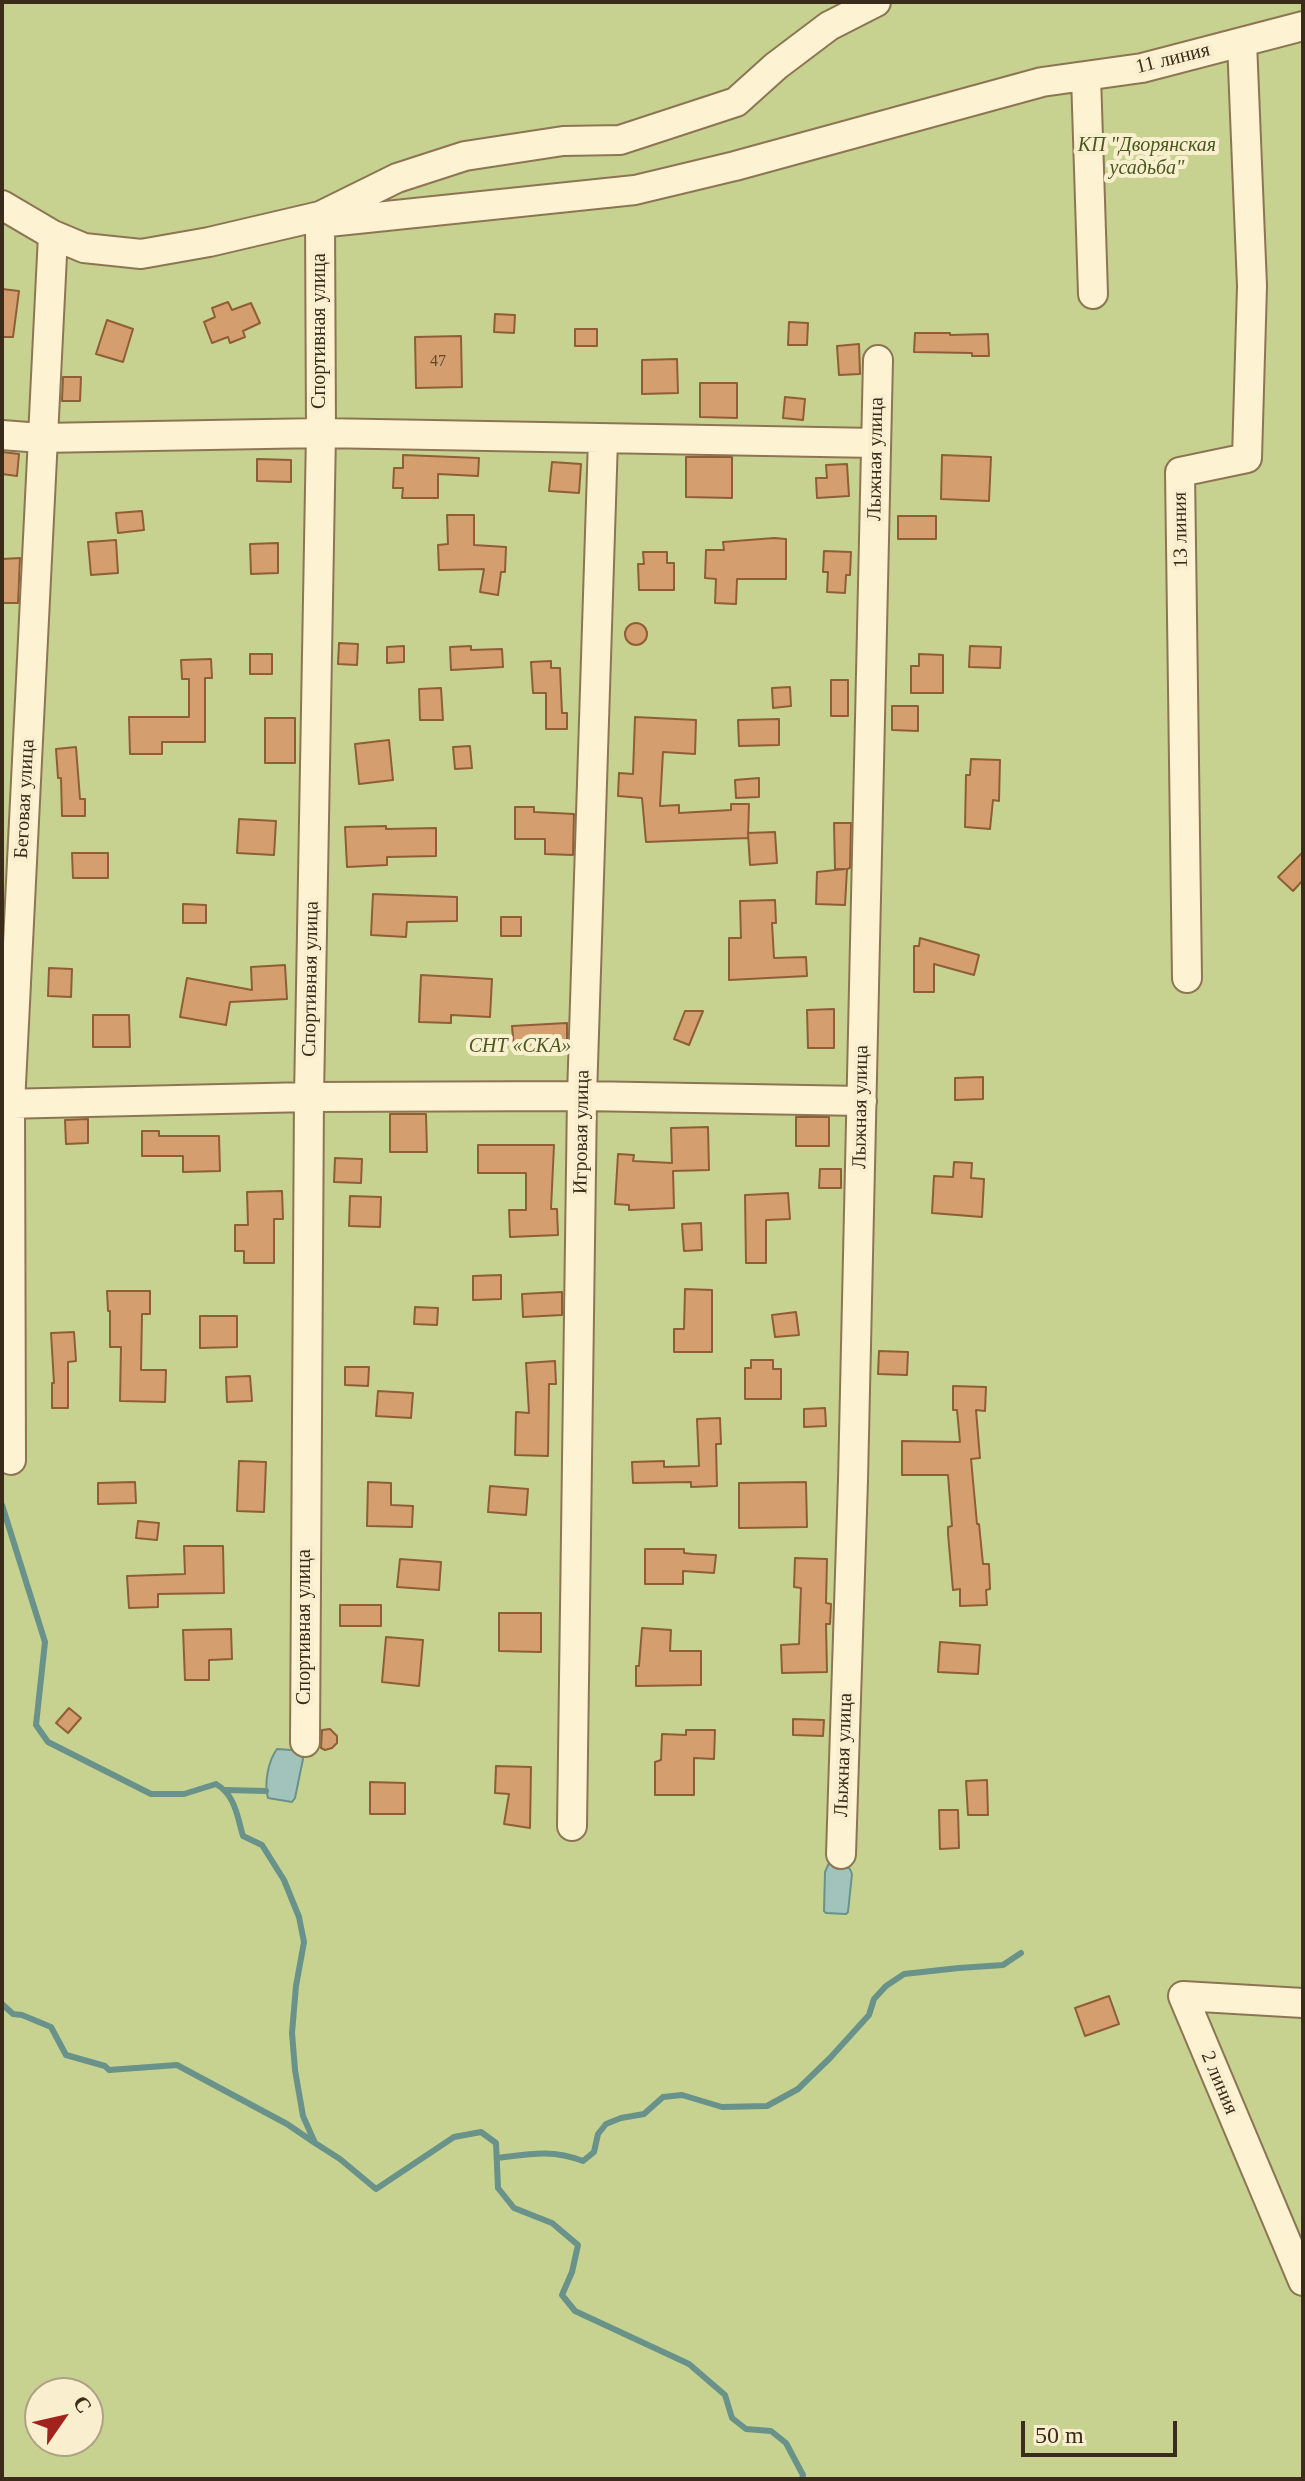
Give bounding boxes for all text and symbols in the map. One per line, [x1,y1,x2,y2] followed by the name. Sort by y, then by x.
[1133,38,1213,80] street label: 11 линия
[1078,134,1216,181] park label: КП "Дворянская усадьба"
[308,253,332,409] street label: Спортивная улица
[430,352,446,372] house number: 47
[863,397,889,521] street label: Лыжная улица
[1168,492,1194,568] street label: 13 линия
[10,739,40,859] street label: Беговая улица
[298,901,324,1057] street label: Спортивная улица
[469,1035,571,1059] park label: СНТ «СКА»
[848,1045,874,1169] street label: Лыжная улица
[569,1070,595,1194] street label: Игровая улица
[293,1549,317,1705] street label: Спортивная улица
[830,1693,858,1817] street label: Лыжная улица
[1195,2048,1243,2118] street label: 2 линия
[24,2377,104,2457] north arrow
[68,2391,97,2418] text: С
[1025,2405,1181,2455] scale bar
[1035,2422,1084,2448] text: 50 m

